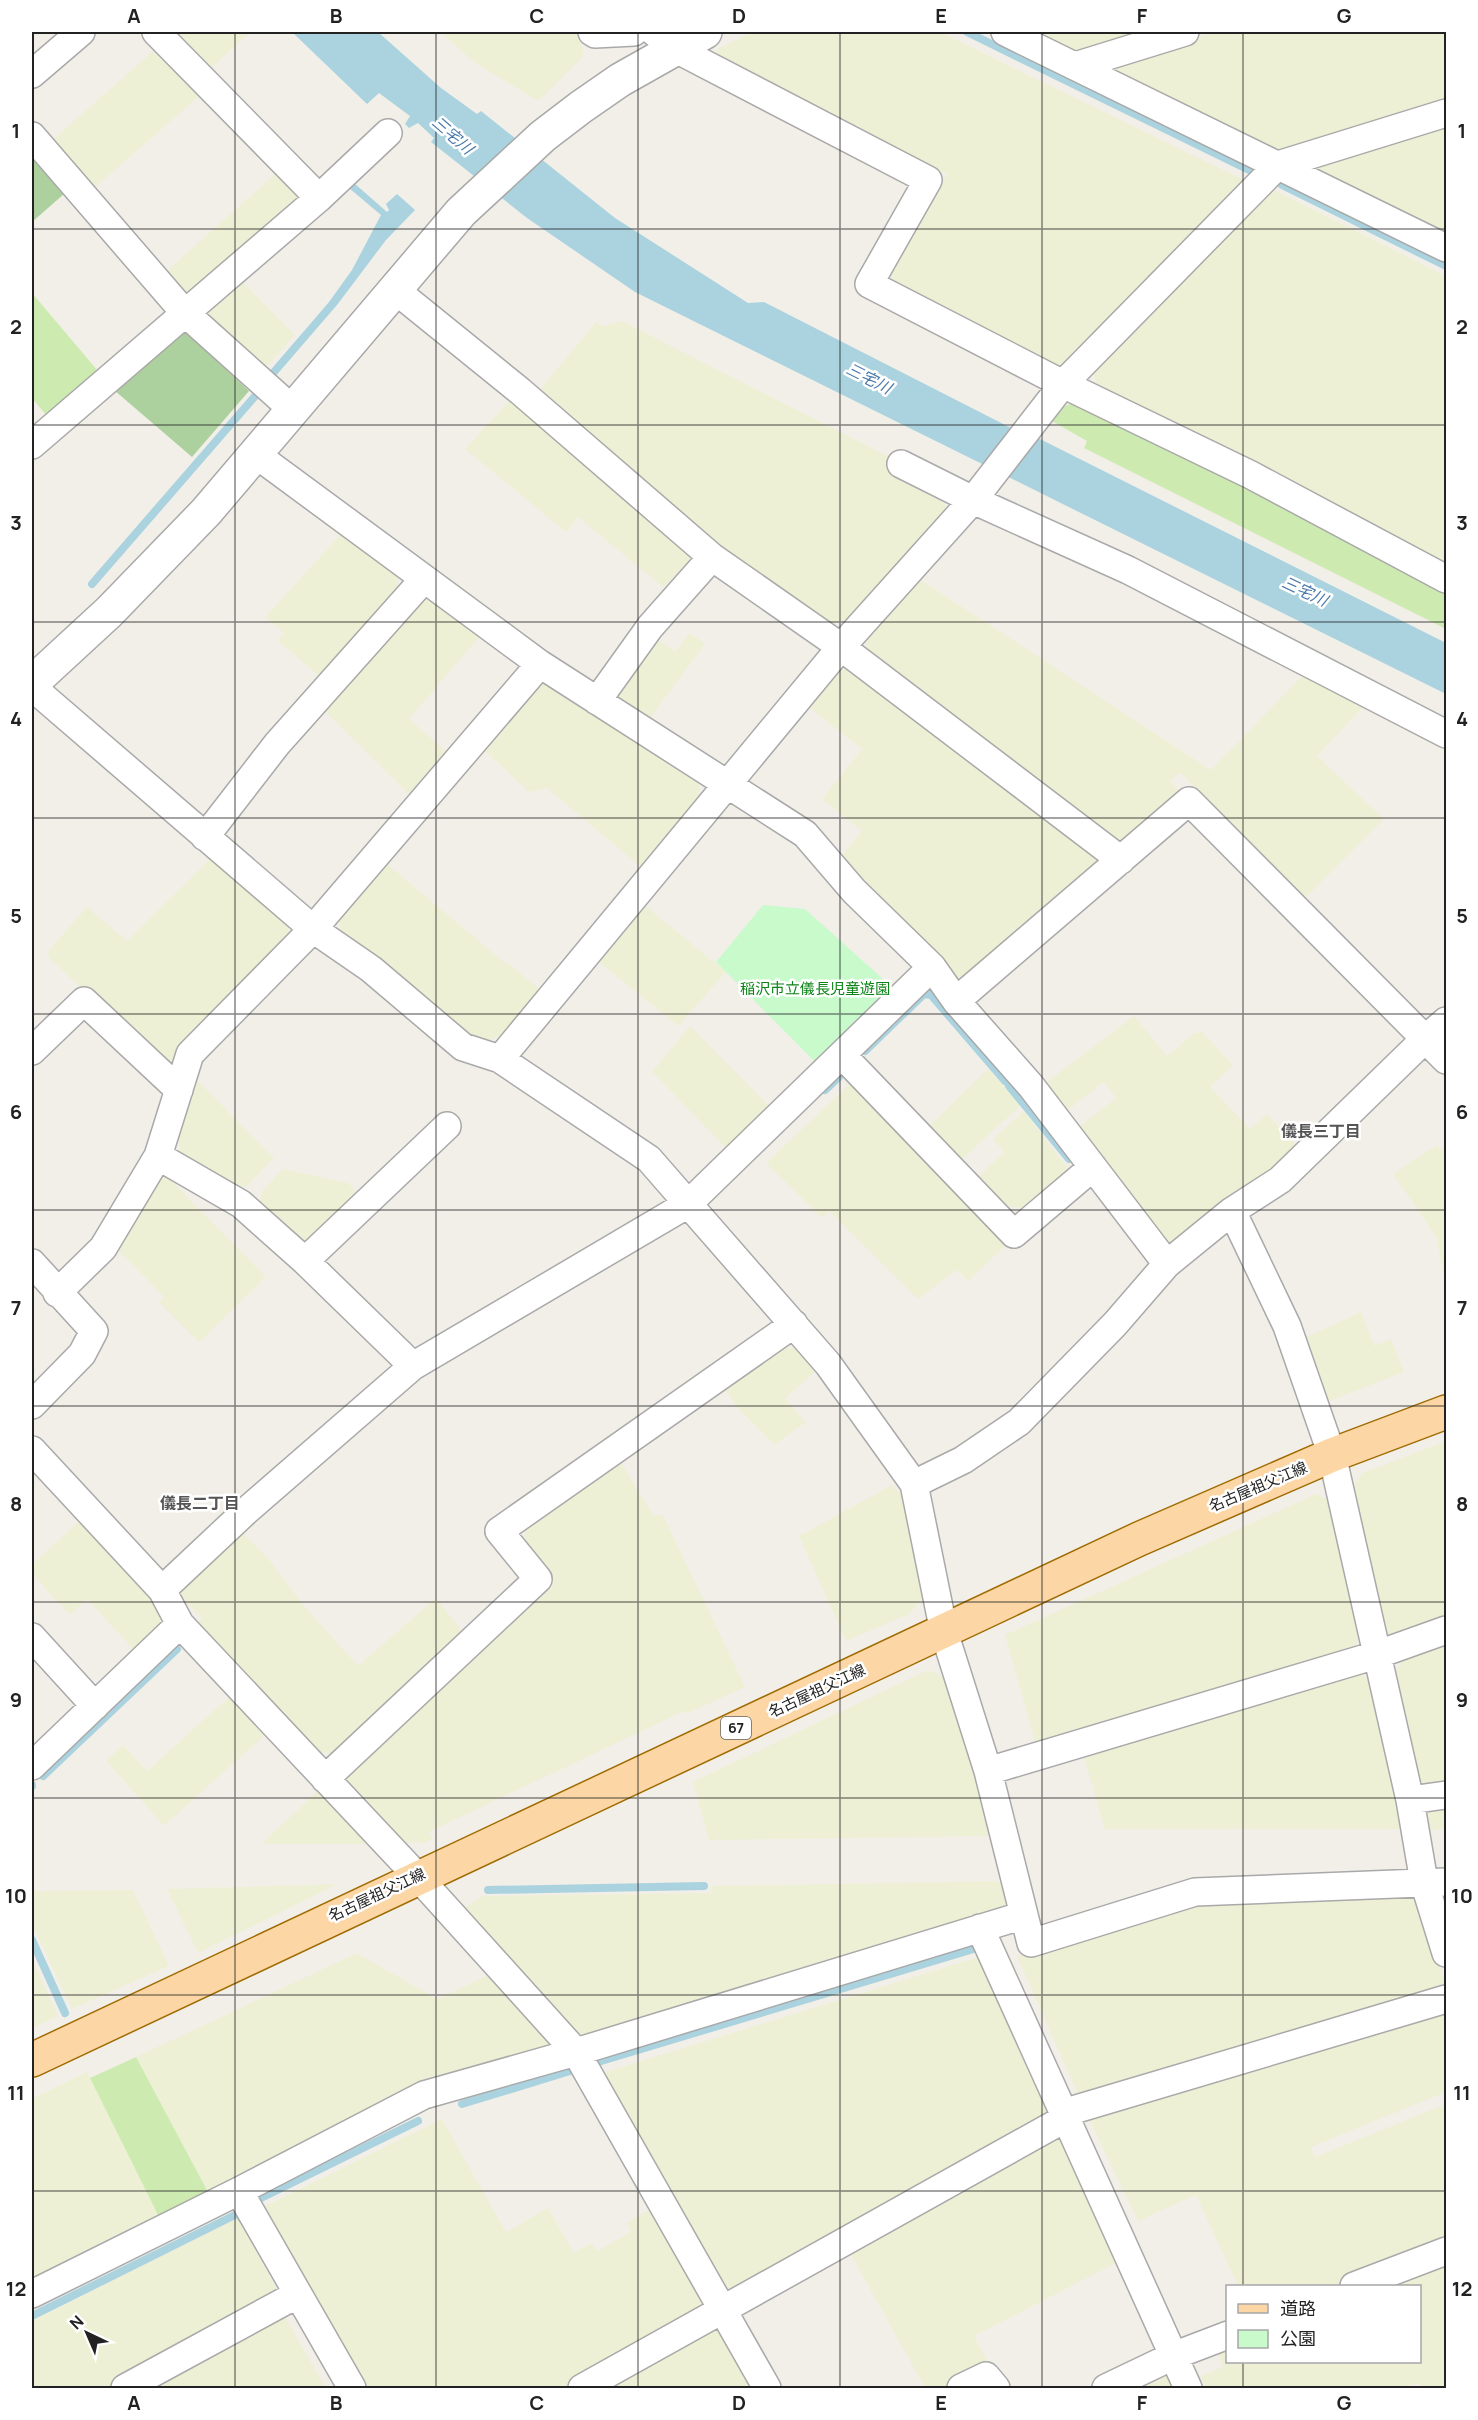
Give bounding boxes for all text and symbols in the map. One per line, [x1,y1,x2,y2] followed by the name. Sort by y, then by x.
[127,2,141,29] text: A
[330,2,343,29] text: B
[530,2,544,29] text: C
[732,2,746,29] text: D
[935,2,947,29] text: E
[1137,2,1148,29] text: F
[1337,2,1352,29] text: G
[428,111,480,160] water label: 三宅川
[12,117,20,144] text: 1
[1458,117,1466,144] text: 1
[10,313,22,340] text: 2
[1456,313,1468,340] text: 2
[843,357,897,400] water label: 三宅川
[10,509,22,536] text: 3
[1456,509,1468,536] text: 3
[1279,571,1333,612] water label: 三宅川
[10,705,22,732] text: 4
[1456,705,1468,732] text: 4
[10,902,22,929] text: 5
[1456,902,1468,929] text: 5
[740,978,890,999] park label: 稲沢市立儀長児童遊園
[10,1098,22,1125] text: 6
[1456,1098,1468,1125] text: 6
[1281,1120,1361,1142] district label: 儀長三丁目
[11,1294,21,1321] text: 7
[1457,1294,1467,1321] text: 7
[1205,1456,1310,1517] street label: 名古屋祖父江線
[10,1490,22,1517] text: 8
[1456,1490,1468,1517] text: 8
[160,1492,240,1514] district label: 儀長二丁目
[765,1659,869,1722] street label: 名古屋祖父江線
[10,1686,22,1713] text: 9
[1456,1686,1468,1713] text: 9
[721,1717,751,1739] road number: 67
[325,1863,429,1926] street label: 名古屋祖父江線
[5,1882,27,1909] text: 10
[1451,1882,1473,1909] text: 10
[7,2079,25,2106] text: 11
[1453,2079,1471,2106] text: 11
[6,2275,26,2302] text: 12
[1452,2275,1472,2302] text: 12
[1226,2285,1421,2363] legend
[1280,2296,1316,2320] text: 道路
[57,2303,117,2363] north arrow
[65,2310,88,2334] text: N
[1280,2326,1316,2350] text: 公園
[127,2389,141,2416] text: A
[330,2389,343,2416] text: B
[530,2389,544,2416] text: C
[732,2389,746,2416] text: D
[935,2389,947,2416] text: E
[1137,2389,1148,2416] text: F
[1337,2389,1352,2416] text: G

